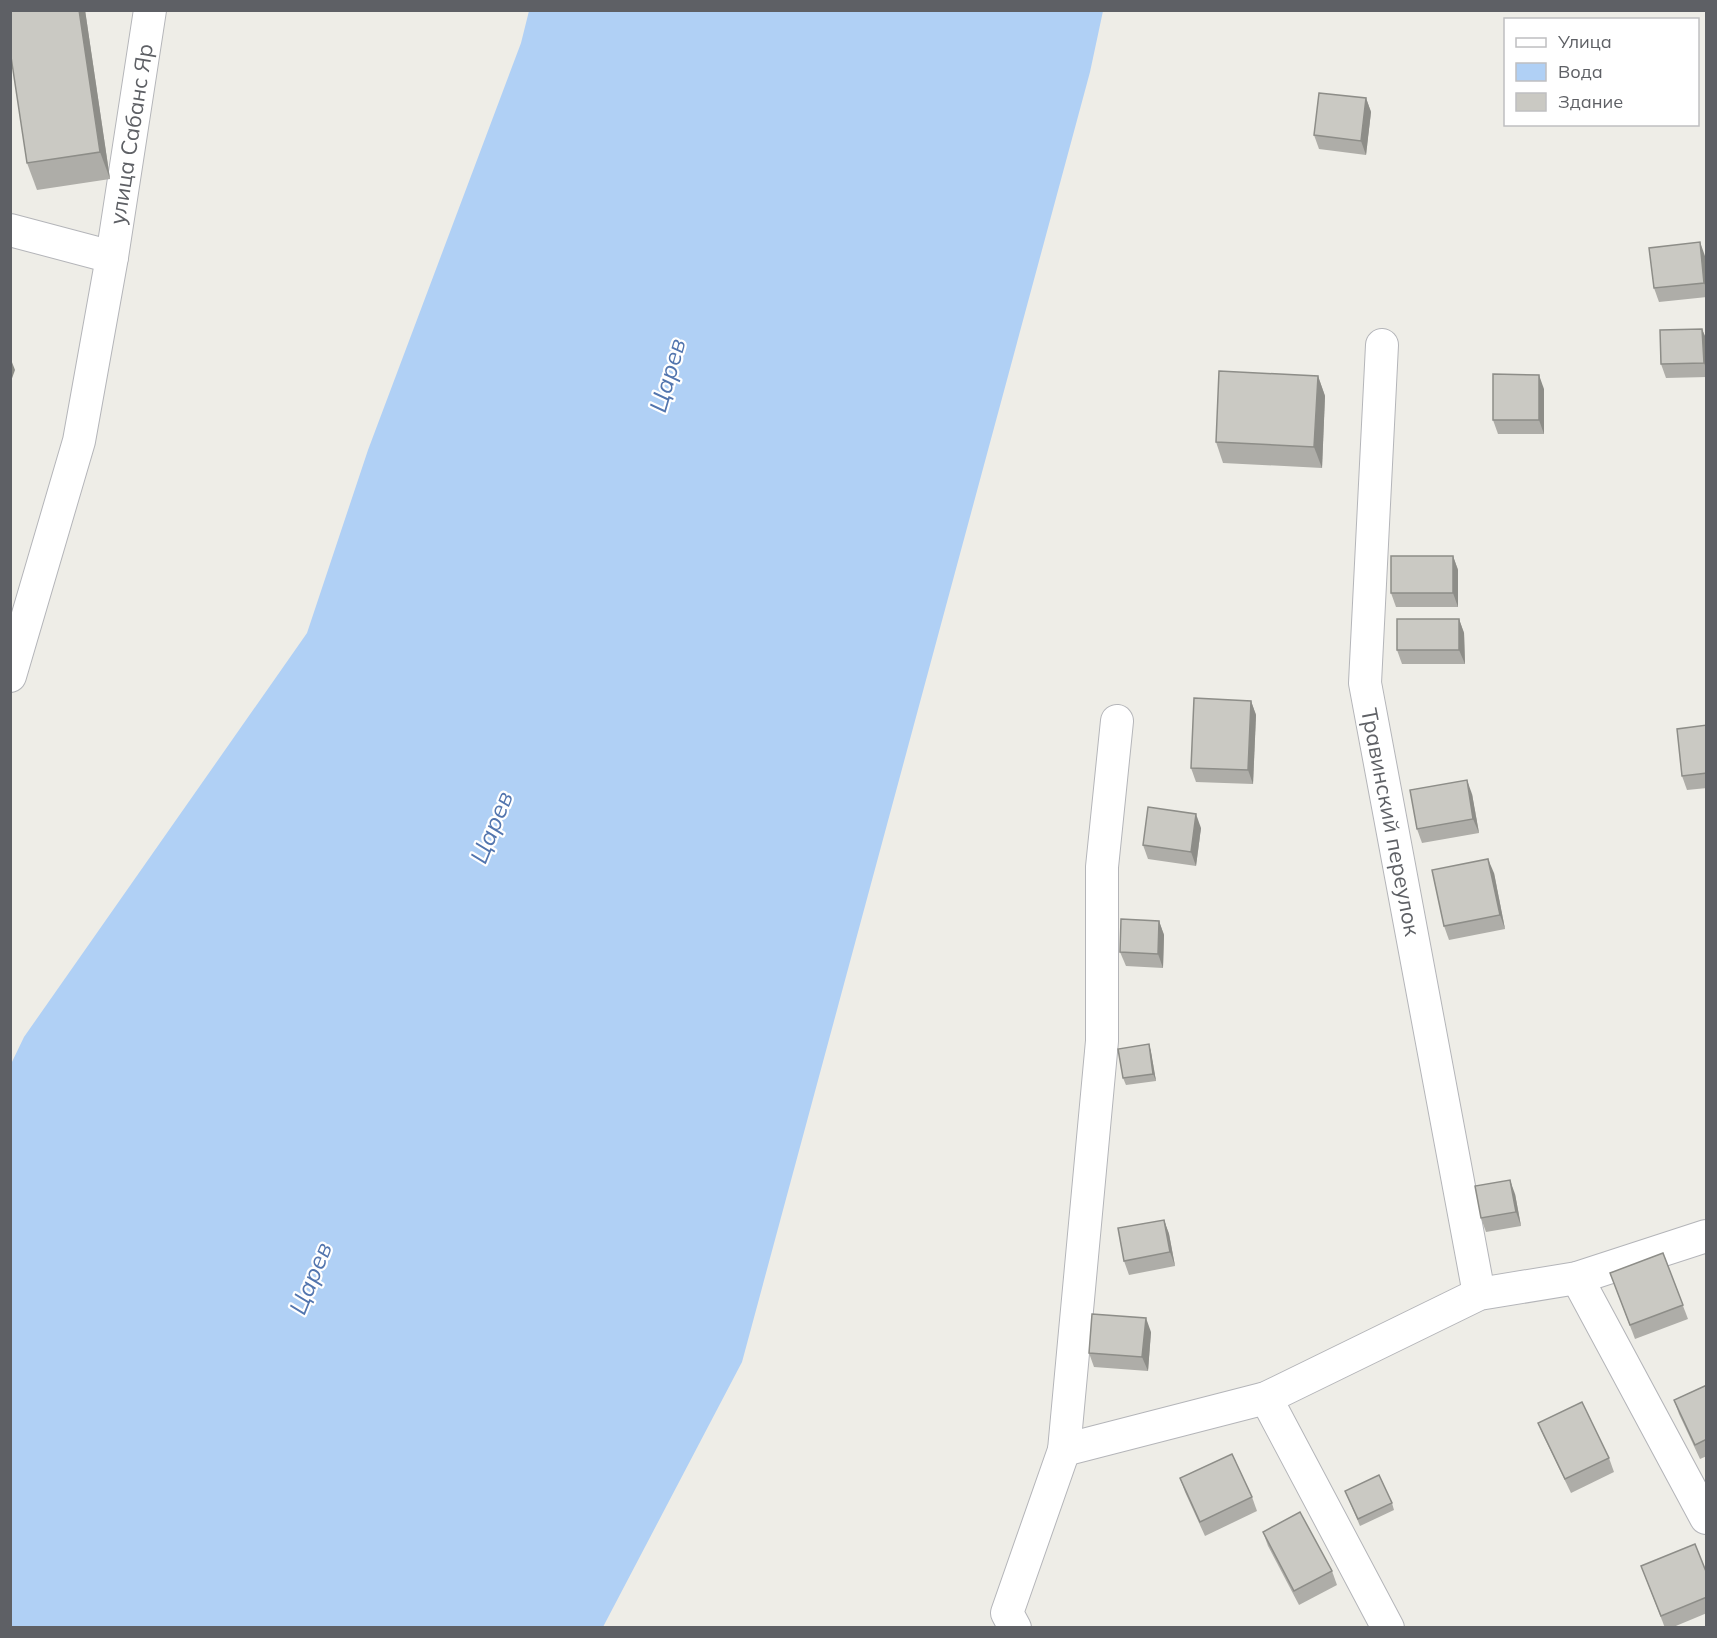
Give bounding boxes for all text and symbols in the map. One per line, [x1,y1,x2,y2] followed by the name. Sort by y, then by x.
[1504,18,1699,126] legend
[1557,30,1612,53] text: Улица
[103,41,159,227] street label: улица Сабанс Яр
[1558,60,1603,83] text: Вода
[1558,90,1623,113] text: Здание
[642,335,692,415] water label: Царев
[1355,706,1427,938] street label: Травинский переулок
[463,786,519,868] water label: Царев
[282,1237,338,1319] water label: Царев

